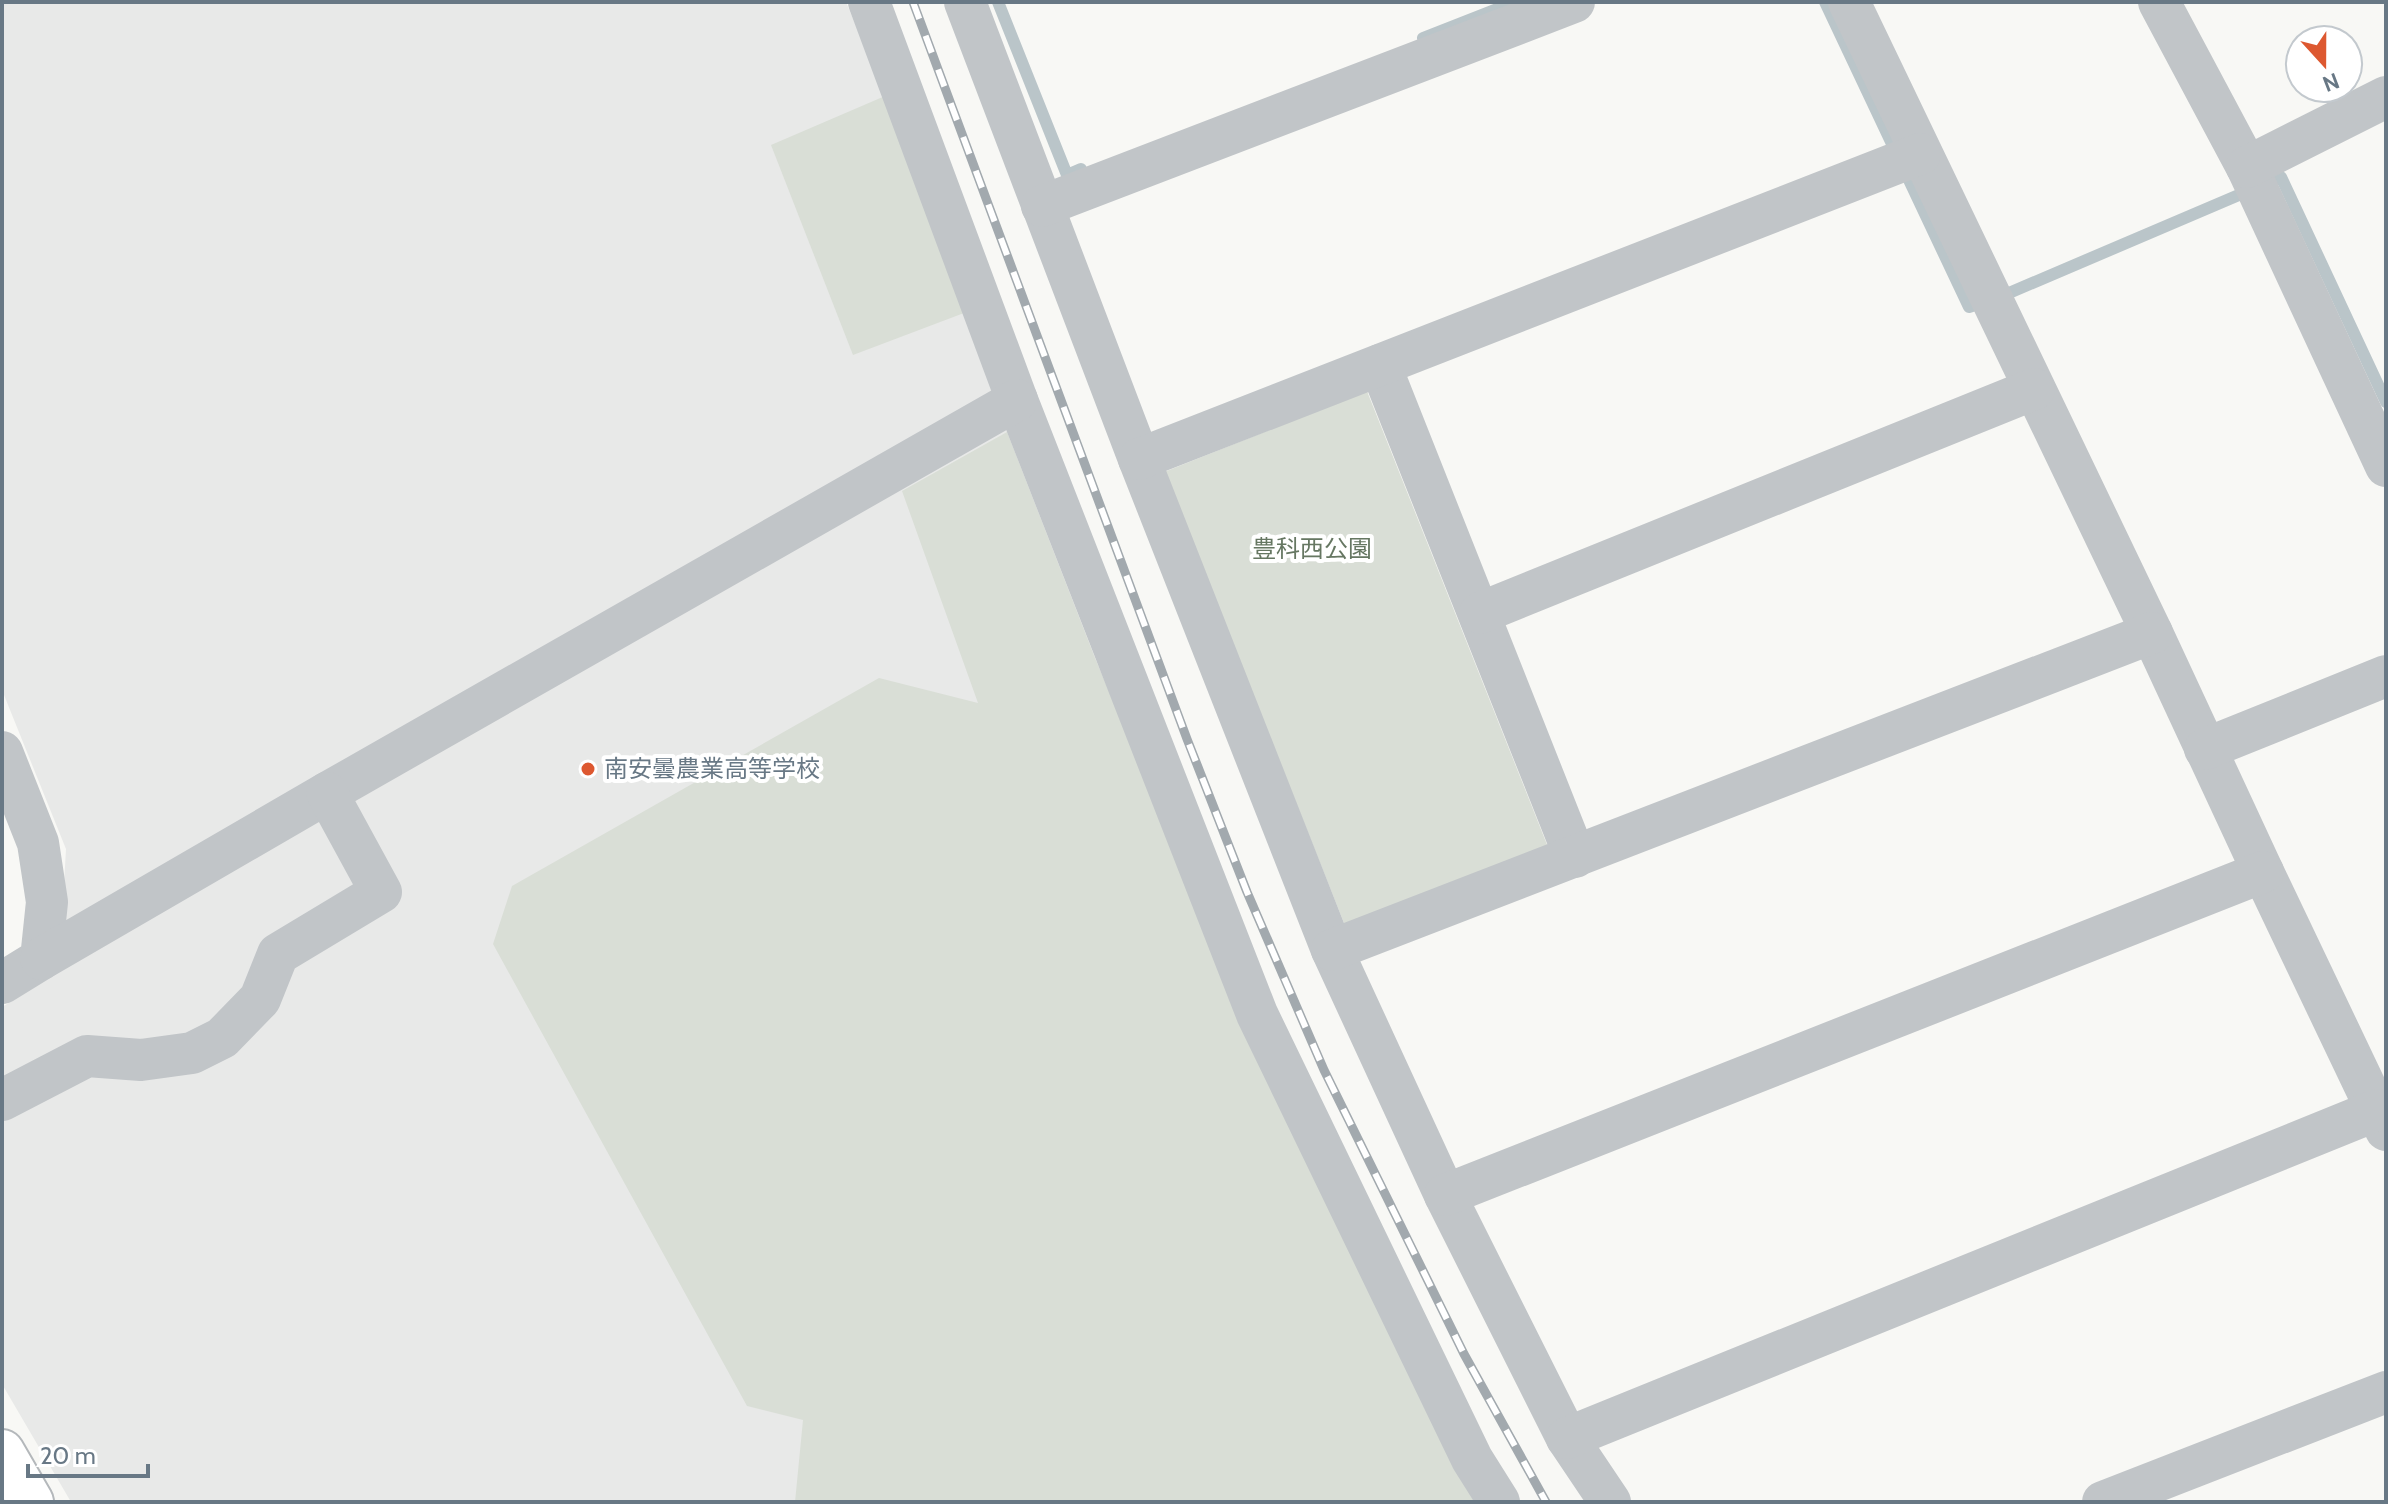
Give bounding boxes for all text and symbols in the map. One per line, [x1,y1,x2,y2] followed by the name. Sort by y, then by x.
[2284,24,2364,104] north arrow
[2319,67,2343,98] text: N
[1252,534,1372,563] park label: 豊科西公園
[604,754,820,783] place label: 南安曇農業高等学校
[579,760,597,778] marker: 南安曇農業高等学校
[28,1428,148,1478] scale bar
[40,1441,96,1470] text: 20 m

